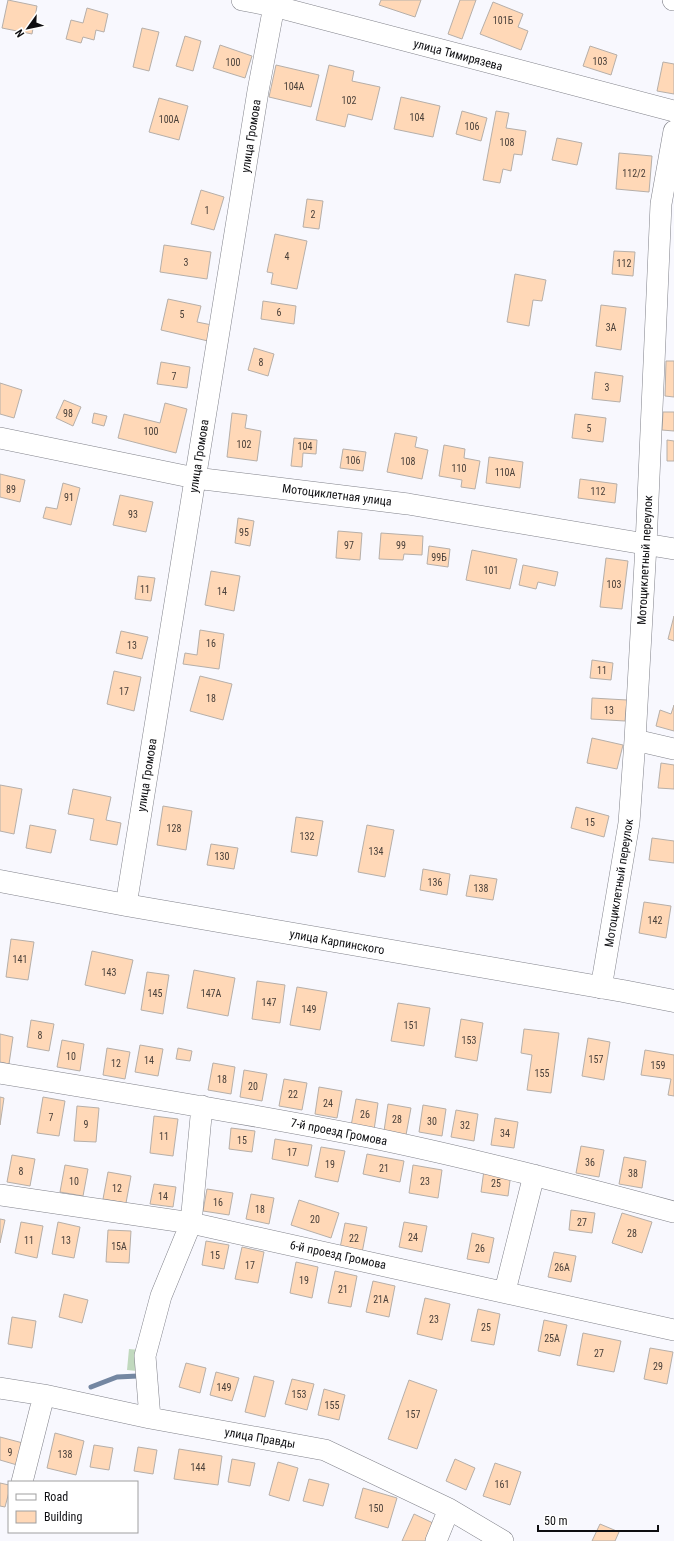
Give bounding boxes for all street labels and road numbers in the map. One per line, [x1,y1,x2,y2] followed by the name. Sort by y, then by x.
[412,36,504,74] street label: улица Тимирязева
[238,98,264,174] street label: улица Громова
[186,418,212,494] street label: улица Громова
[281,481,393,509] street label: Мотоциклетная улица
[635,495,655,625] street label: Мотоциклетный переулок
[134,737,160,813] street label: улица Громова
[602,818,636,948] street label: Мотоциклетный переулок
[288,927,386,957] street label: улица Карпинского
[289,1116,389,1148] street label: 7-й проезд Громова
[289,1238,388,1272] street label: 6-й проезд Громова
[224,1425,296,1451] street label: улица Правды

